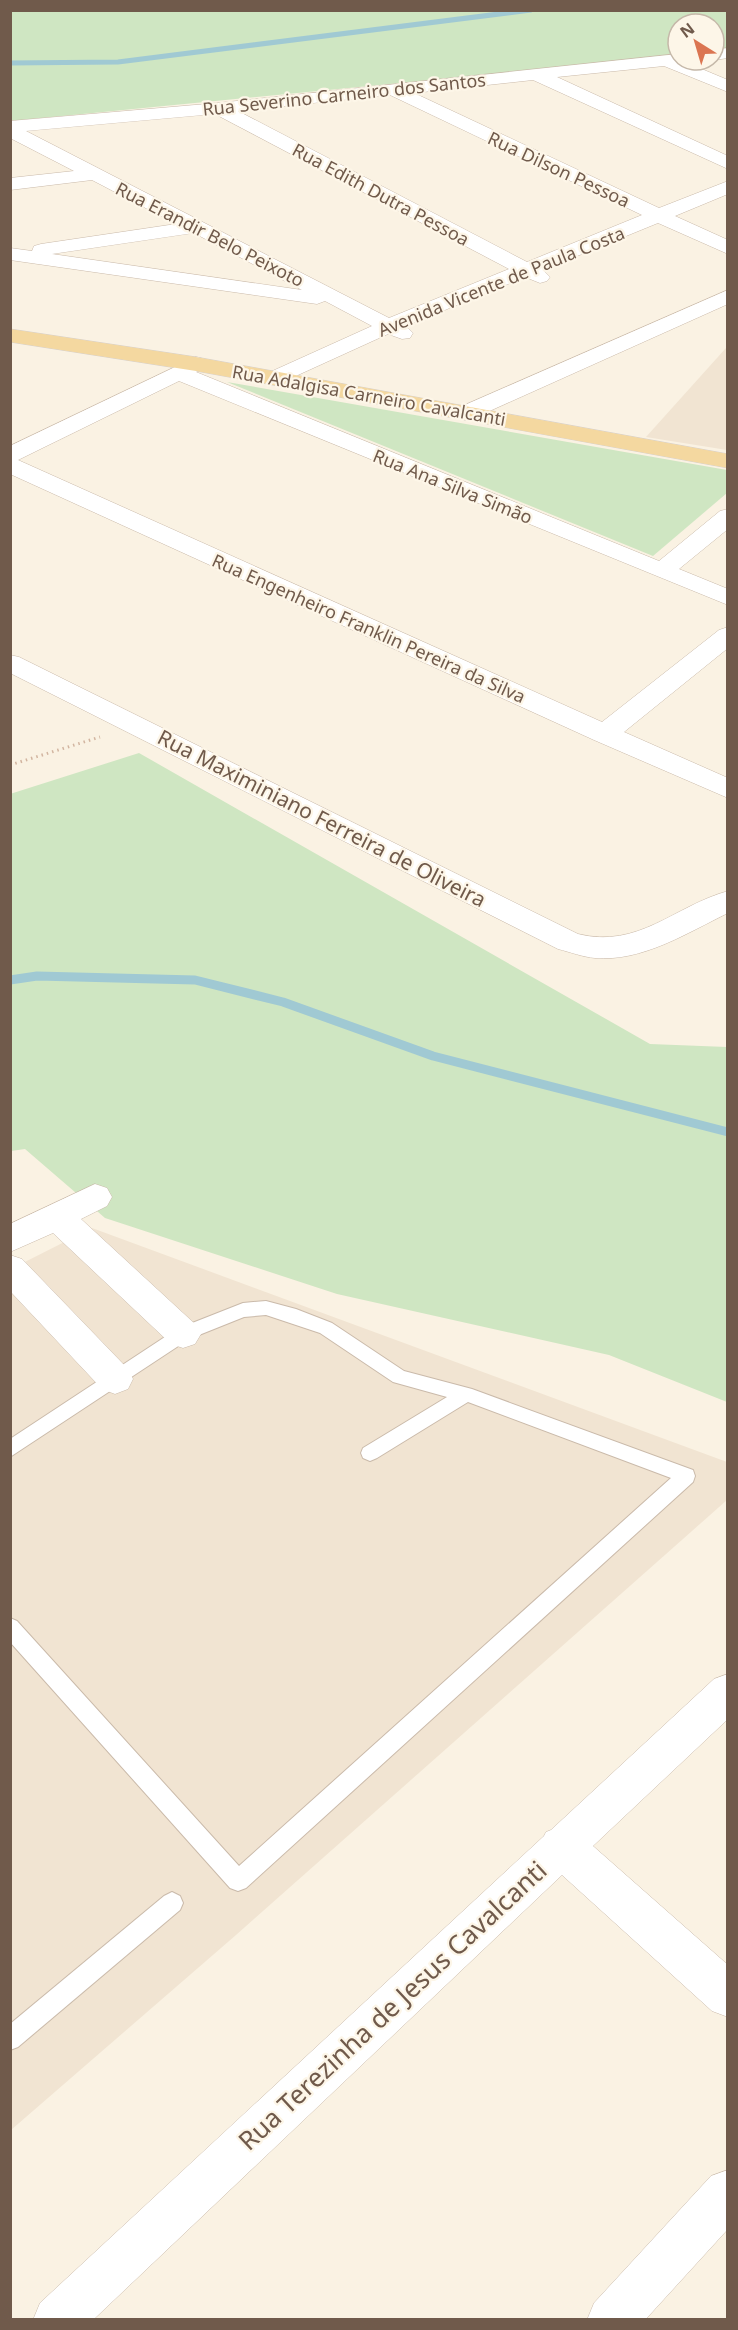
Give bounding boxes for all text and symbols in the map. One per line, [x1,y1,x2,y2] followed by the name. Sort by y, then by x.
[666,12,726,72] north arrow
[675,17,699,43] text: N
[201,67,487,121] street label: Rua Severino Carneiro dos Santos
[484,126,634,212] street label: Rua Dilson Pessoa
[288,137,474,251] street label: Rua Edith Dutra Pessoa
[112,176,308,292] street label: Rua Erandir Belo Peixoto
[374,220,628,342] street label: Avenida Vicente de Paula Costa
[230,359,508,431] street label: Rua Adalgisa Carneiro Cavalcanti
[370,443,536,529] street label: Rua Ana Silva Simão
[209,548,529,708] street label: Rua Engenheiro Franklin Pereira da Silva
[153,723,491,913] street label: Rua Maximiniano Ferreira de Oliveira
[230,1852,554,2158] street label: Rua Terezinha de Jesus Cavalcanti

